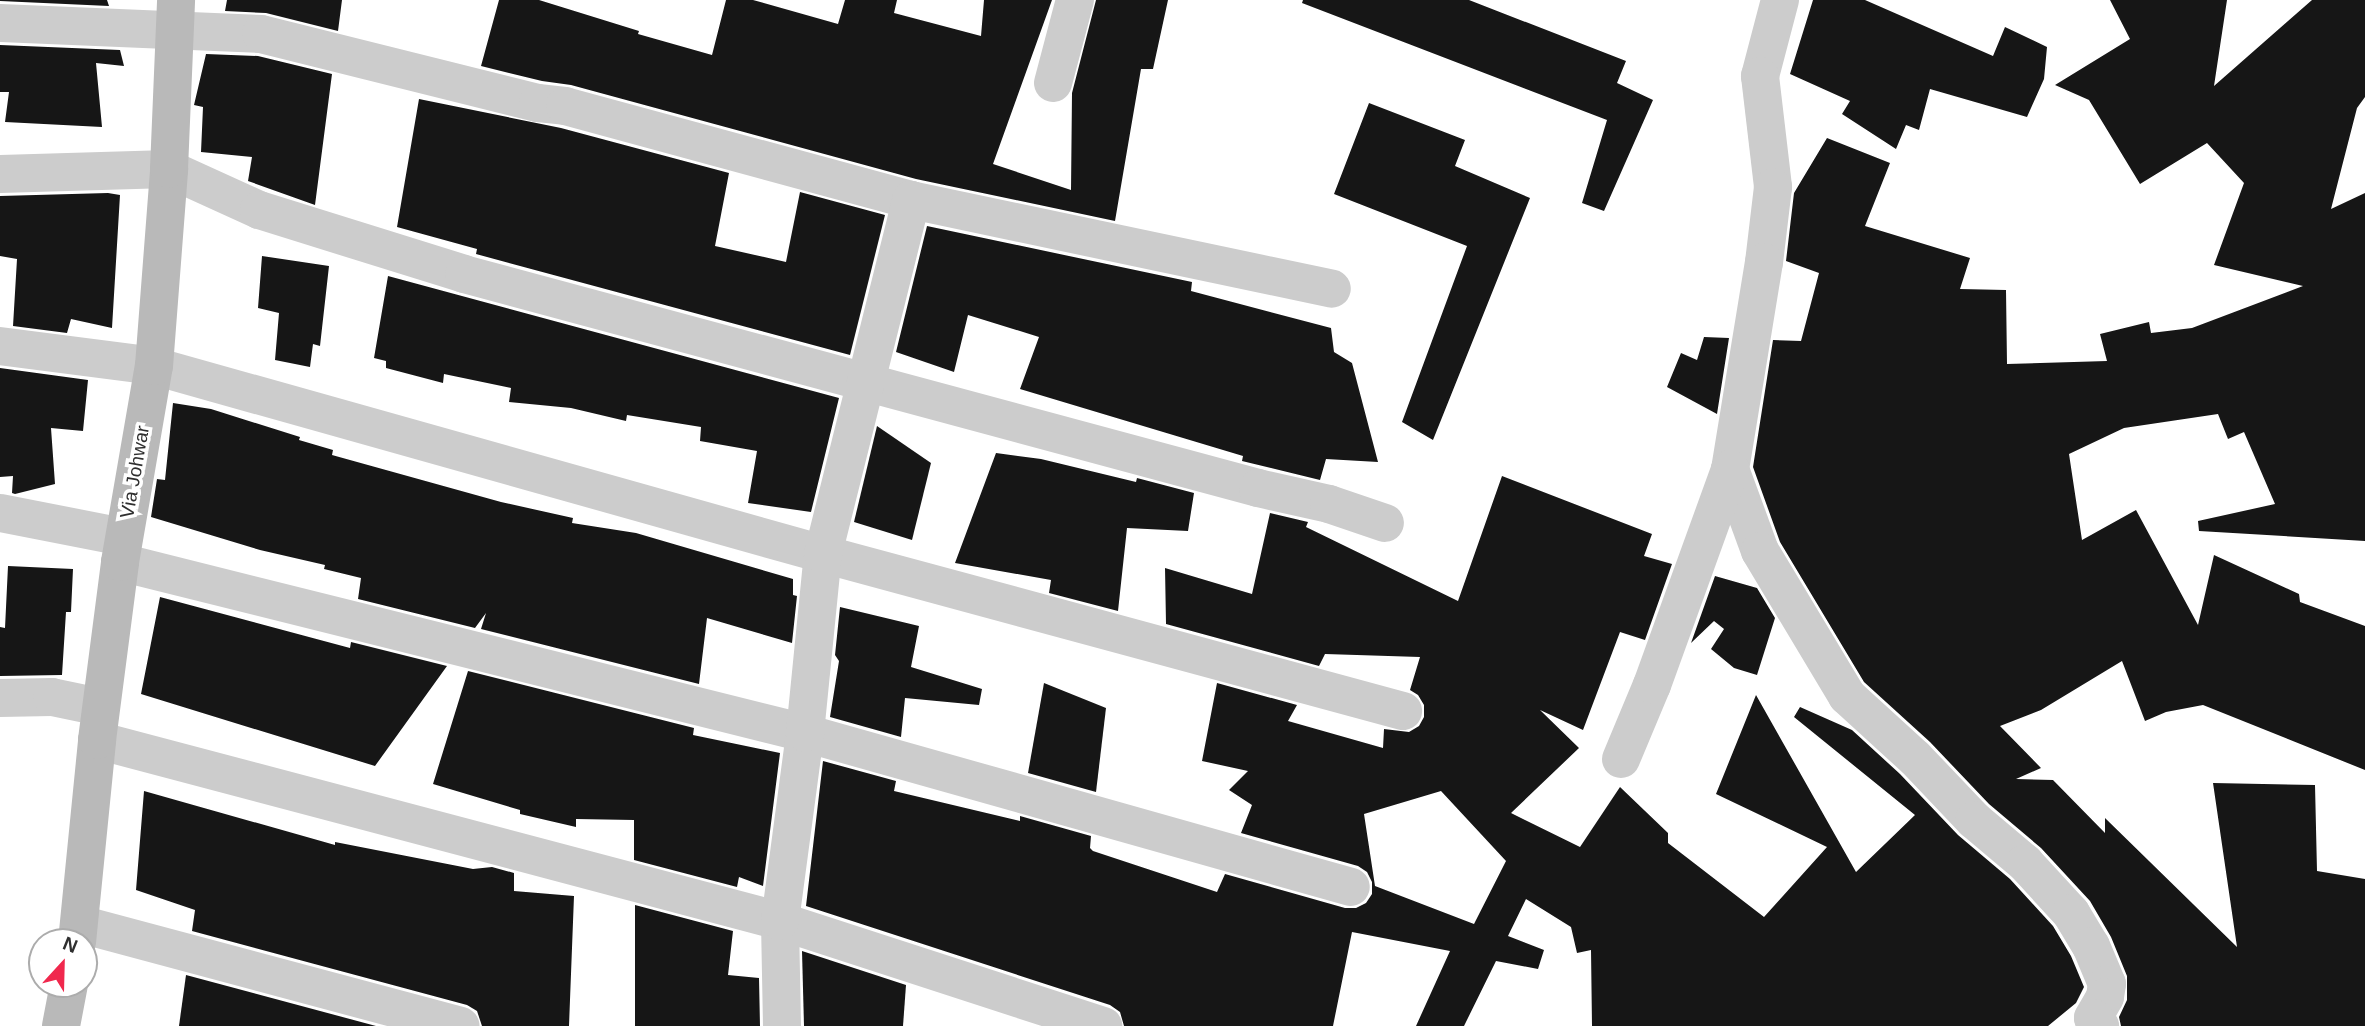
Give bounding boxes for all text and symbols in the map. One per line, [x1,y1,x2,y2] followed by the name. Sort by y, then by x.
[116,424,154,520] street label: Via Johwar
[28,928,98,998] north arrow
[60,933,81,957] text: N

